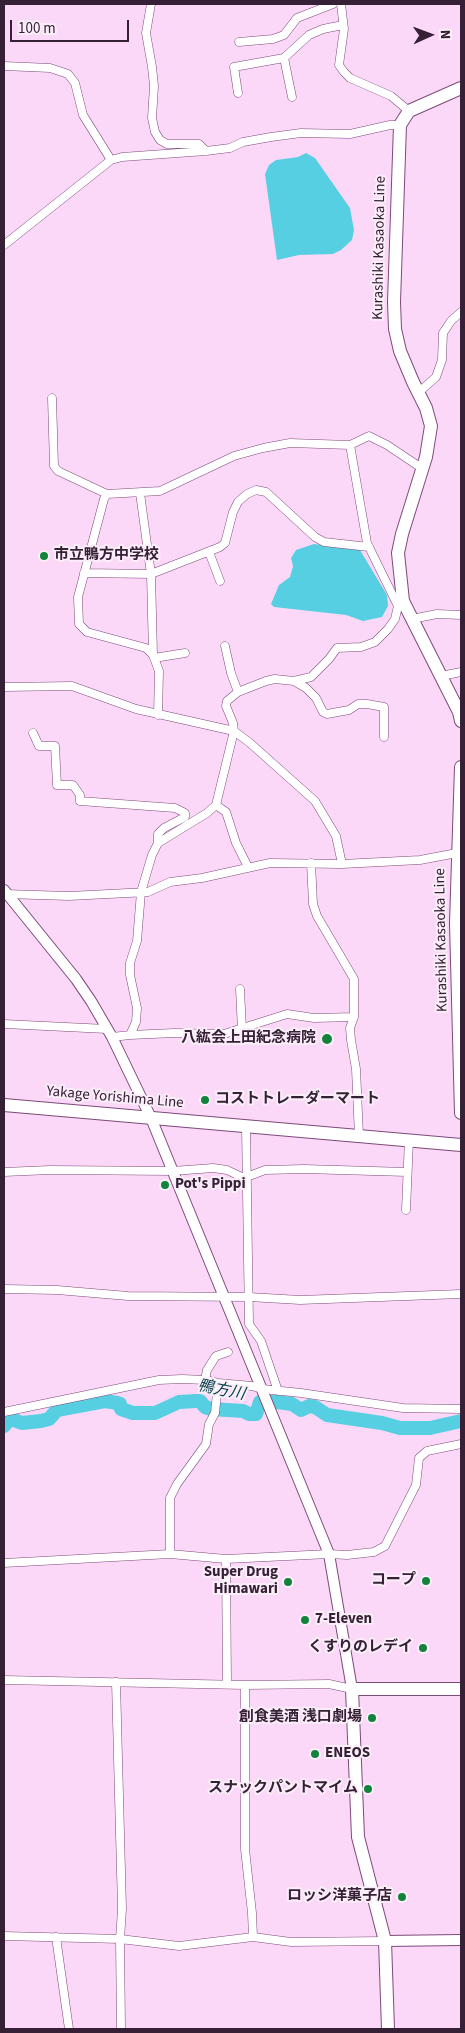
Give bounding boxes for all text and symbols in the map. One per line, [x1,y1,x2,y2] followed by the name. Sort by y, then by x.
[12,10,131,42] scale bar
[405,10,455,60] north arrow
[18,18,56,39] text: 100 m
[435,29,455,39] text: N
[370,176,390,320] street label: Kurashiki Kasaoka Line
[54,547,159,565] place label: 市立鴨方中学校
[38,550,50,562] marker: 市立鴨方中学校
[432,868,452,1012] street label: Kurashiki Kasaoka Line
[181,1030,316,1048] place label: 八紘会上田紀念病院
[320,1032,334,1046] marker: 八紘会上田紀念病院
[46,1083,184,1113] street label: Yakage Yorishima Line
[215,1091,380,1109] place label: コストトレーダーマート
[199,1094,211,1106] marker: コストトレーダーマート
[175,1176,246,1194] place label: Pot's Pippi
[159,1179,171,1191] marker: Pot's Pippi
[196,1377,246,1405] water label: 鴨方川
[204,1564,278,1599] place label: Super Drug Himawari
[371,1572,416,1590] place label: コープ
[420,1575,432,1587] marker: コープ
[282,1576,294,1588] marker: Super Drug Himawari
[315,1611,372,1629] place label: 7-Eleven
[299,1614,311,1626] marker: 7-Eleven
[308,1639,413,1657] place label: くすりのレデイ
[417,1642,429,1654] marker: くすりのレデイ
[239,1709,362,1727] place label: 創食美酒 浅口劇場
[366,1712,378,1724] marker: 創食美酒 浅口劇場
[325,1745,370,1763] place label: ENEOS
[309,1748,321,1760] marker: ENEOS
[208,1780,358,1798] place label: スナックパントマイム
[362,1783,374,1795] marker: スナックパントマイム
[287,1888,392,1906] place label: ロッシ洋菓子店
[396,1891,408,1903] marker: ロッシ洋菓子店

